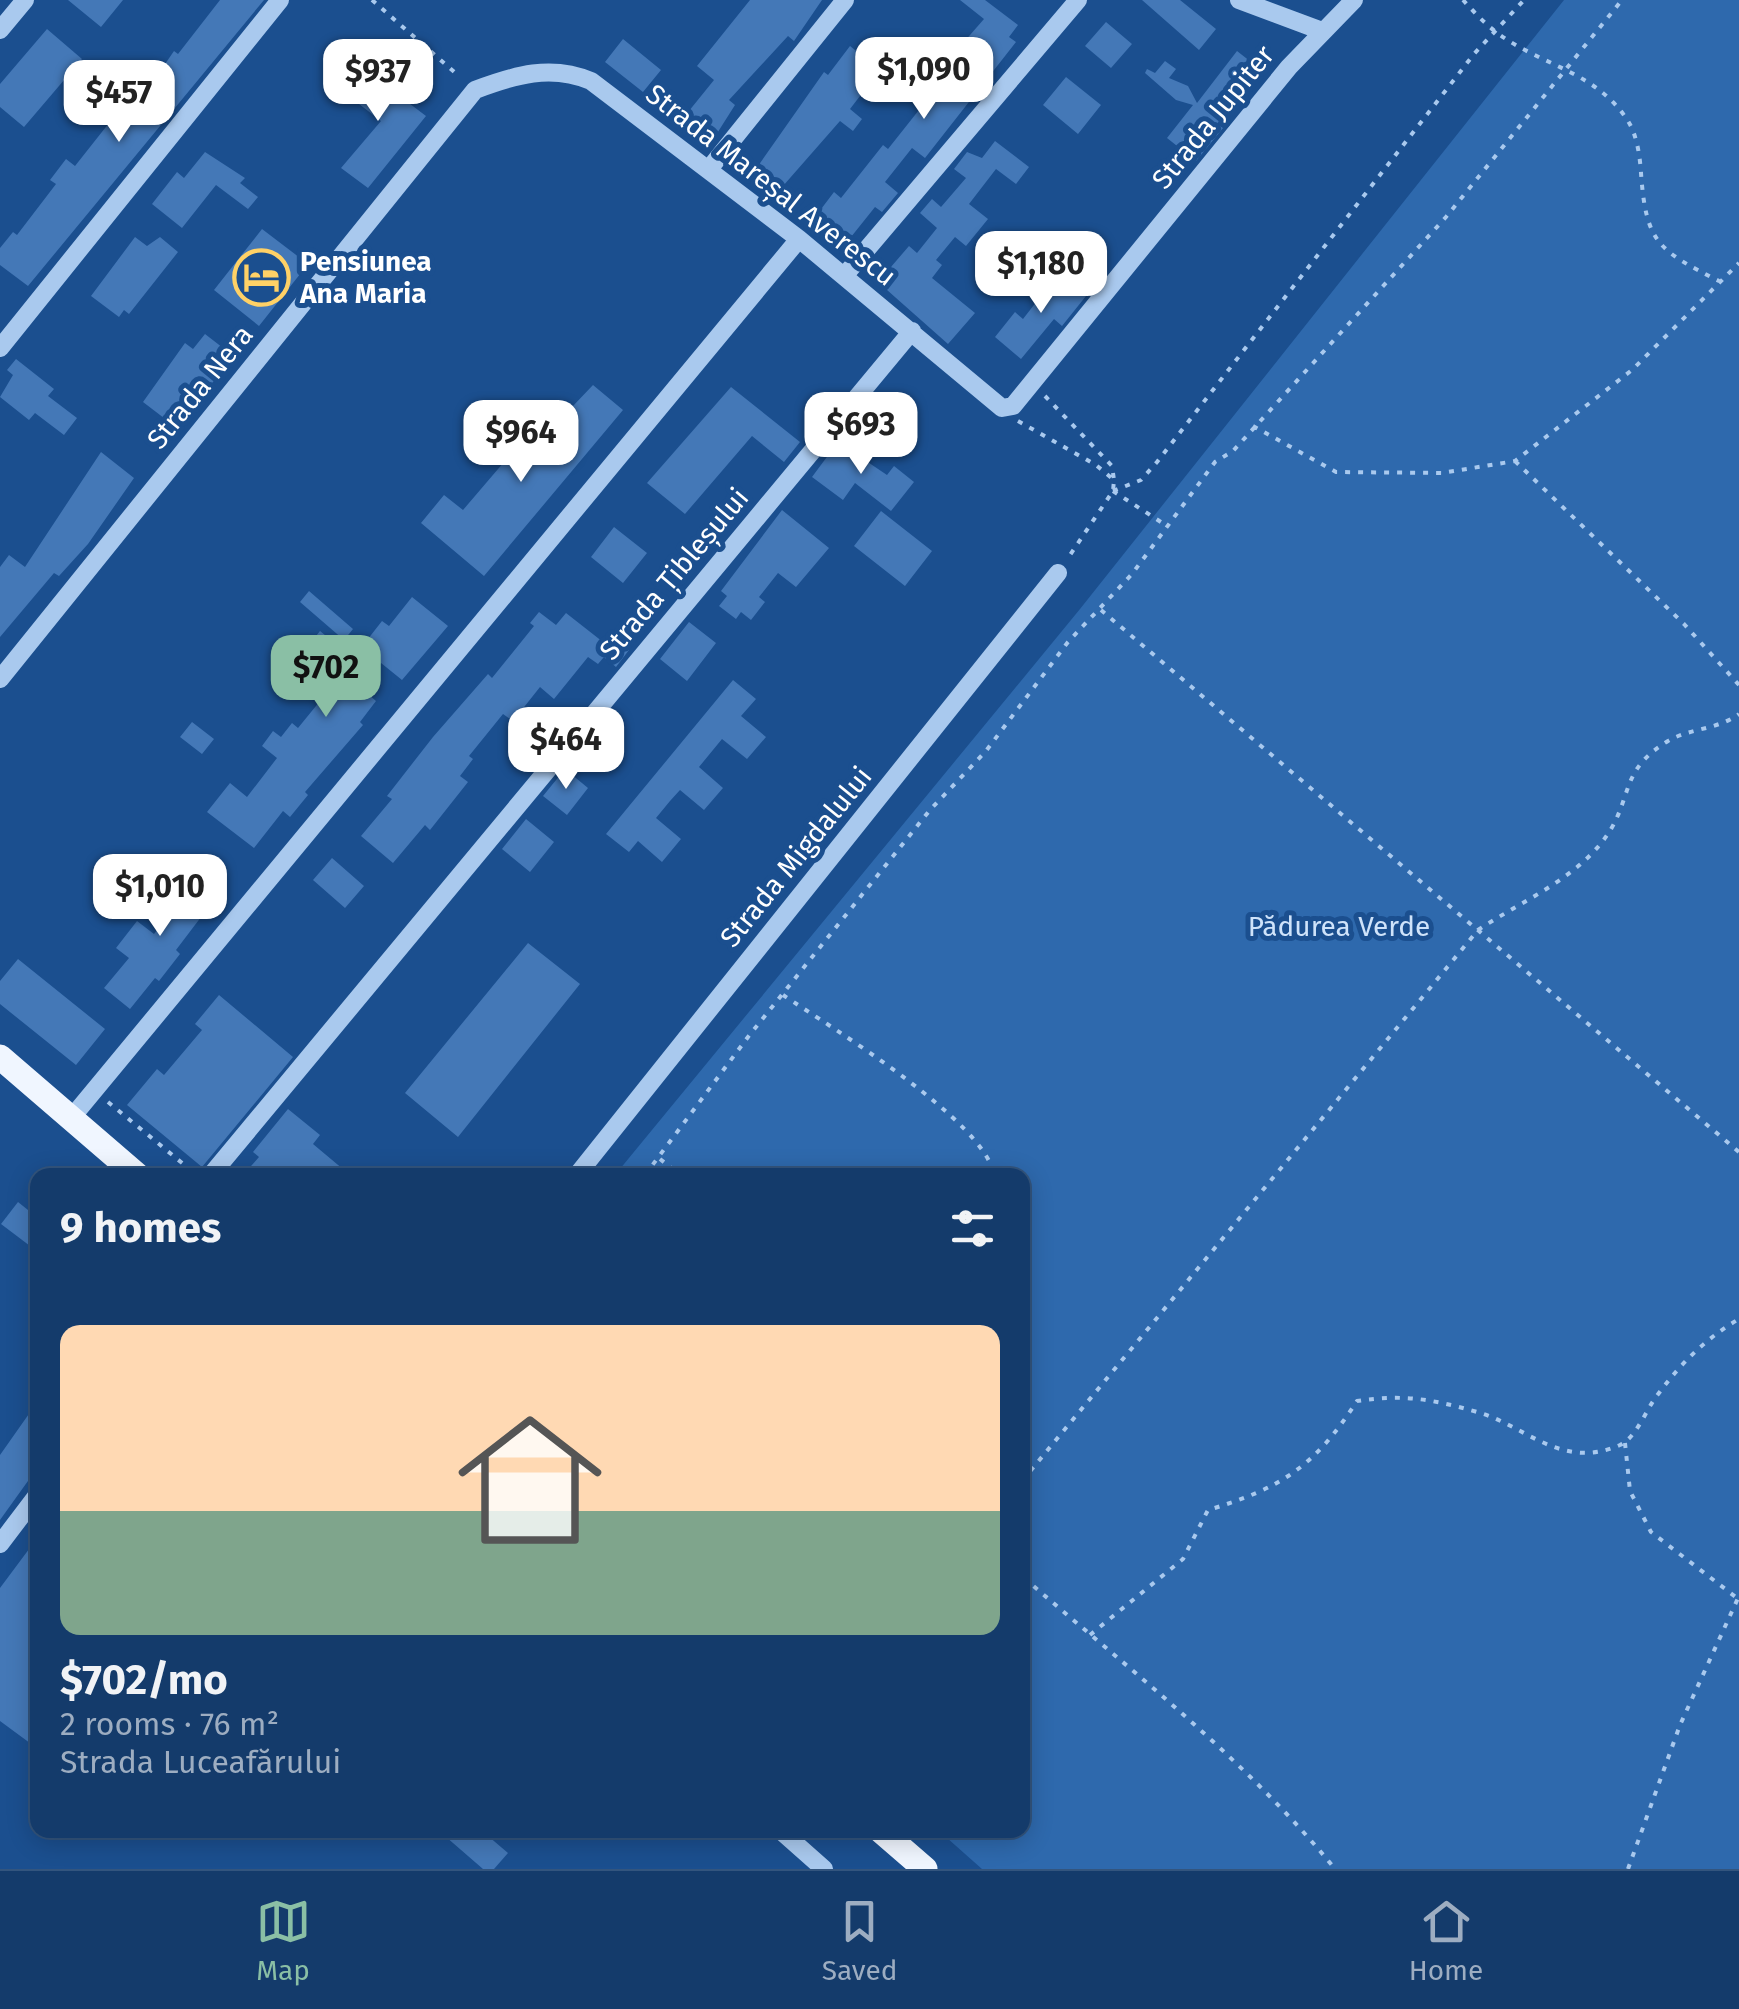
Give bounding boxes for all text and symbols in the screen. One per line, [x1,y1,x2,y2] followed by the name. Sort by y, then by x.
[843,37,1005,122] pin: $1,090
[1145,38,1281,195] street label: Strada Jupiter
[319,39,437,124] pin: $937
[877,50,971,88] text: $1,090
[345,52,411,90] text: $937
[60,60,178,145] pin: $457
[86,73,152,111] text: $457
[639,77,903,294] street label: Strada Mareșal Averescu
[960,231,1122,316] pin: $1,180
[997,244,1085,282] text: $1,180
[299,245,432,310] place label: Pensiunea Ana Maria
[231,247,291,307] hotel icon: Pensiunea Ana Maria
[140,319,260,455] street label: Strada Nera
[802,392,920,477] pin: $693
[462,400,580,485] pin: $964
[826,405,896,443] text: $693
[485,413,557,451] text: $964
[593,481,757,668] street label: Strada Țibleșului
[267,635,385,720] pin: $702
[293,648,359,686] text: $702
[507,707,625,792] pin: $464
[530,720,602,758] text: $464
[713,760,879,954] street label: Strada Migdalului
[79,854,241,939] pin: $1,010
[115,867,205,905] text: $1,010
[1248,910,1430,943] park label: Pădurea Verde
[945,1201,1000,1256] icon: filters
[60,1203,221,1253] text: 9 homes
[440,1390,620,1570] icon: home
[60,1655,228,1705] text: $702/mo
[60,1705,279,1743] text: 2 rooms · 76 m²
[60,1743,341,1781] text: Strada Luceafărului
[256,1894,311,1987] tab: Map
[822,1894,898,1987] tab: Saved
[1409,1894,1483,1987] tab: Home

